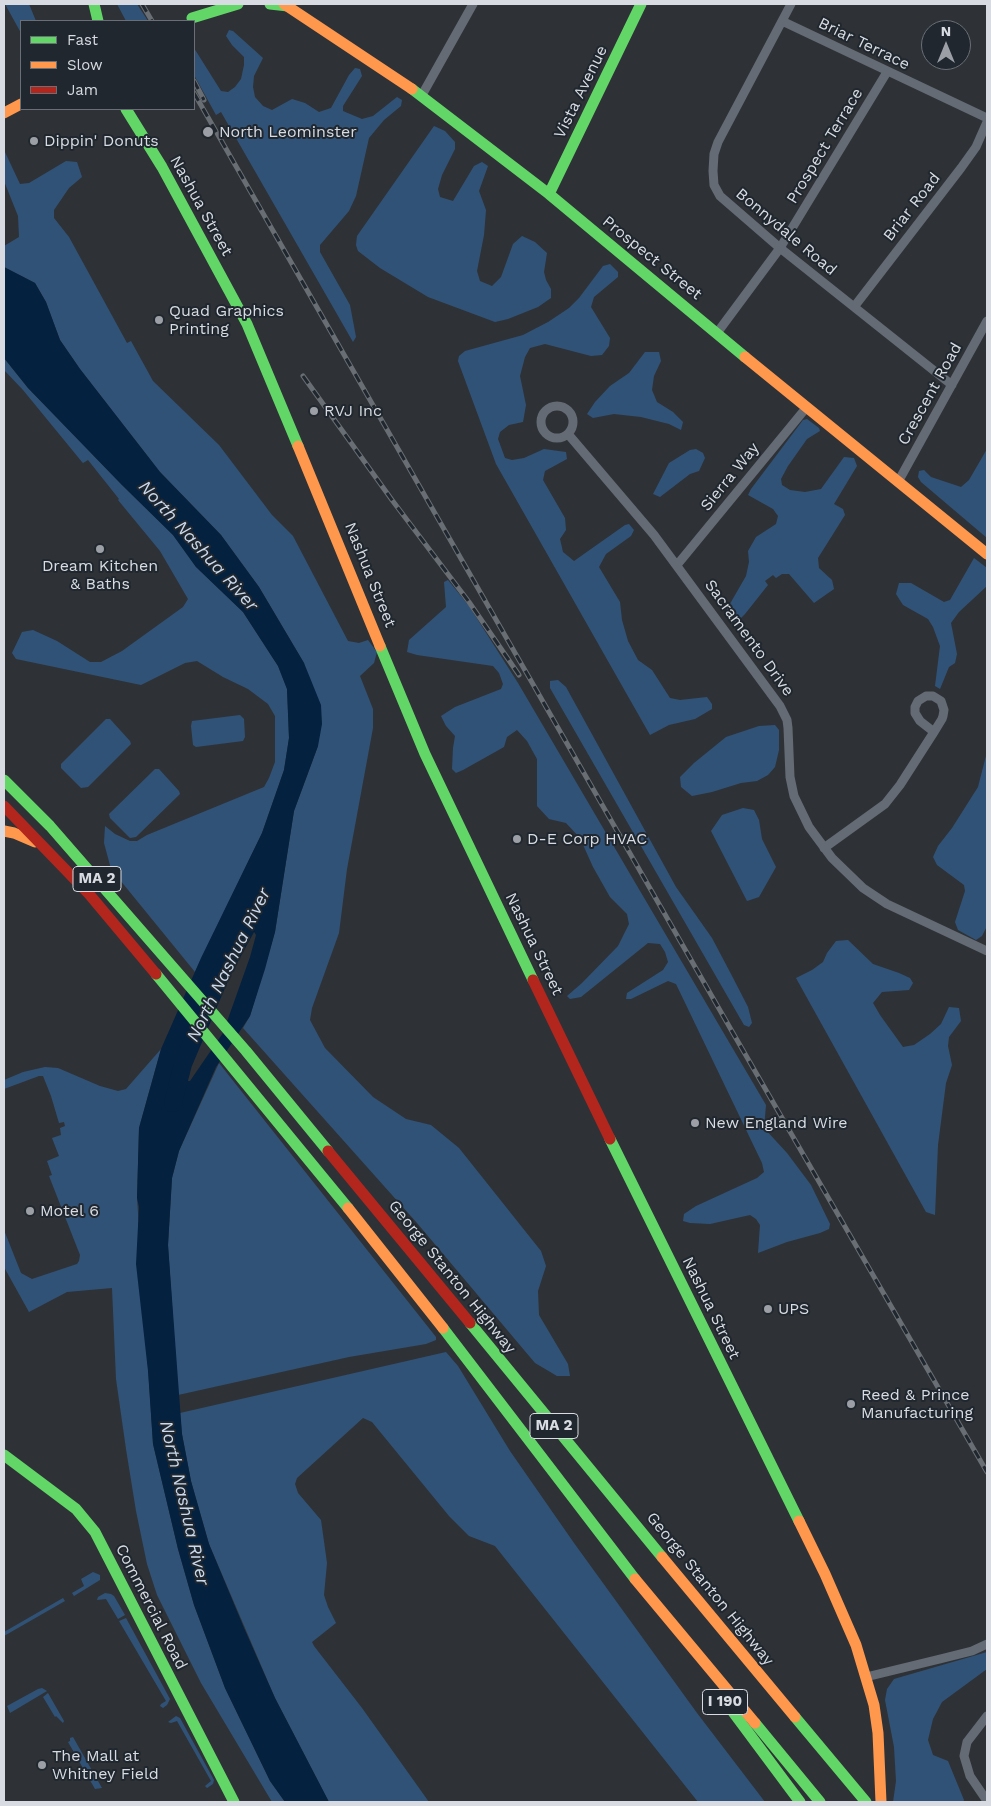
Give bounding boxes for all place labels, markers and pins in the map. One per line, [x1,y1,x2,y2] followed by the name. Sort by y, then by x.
[219,122,357,142] place label: North Leominster
[201,125,215,139] marker: North Leominster
[44,131,159,151] place label: Dippin' Donuts
[28,135,40,147] marker: Dippin' Donuts
[169,301,284,339] place label: Quad Graphics Printing
[153,314,165,326] marker: Quad Graphics Printing
[324,401,382,421] place label: RVJ Inc
[308,405,320,417] marker: RVJ Inc
[94,543,106,555] marker: Dream Kitchen & Baths
[42,556,158,594] place label: Dream Kitchen & Baths
[527,829,647,849] place label: D-E Corp HVAC
[511,833,523,845] marker: D-E Corp HVAC
[705,1113,848,1133] place label: New England Wire
[689,1117,701,1129] marker: New England Wire
[40,1201,99,1221] place label: Motel 6
[24,1205,36,1217] marker: Motel 6
[778,1299,809,1319] place label: UPS
[762,1303,774,1315] marker: UPS
[861,1385,973,1423] place label: Reed & Prince Manufacturing
[845,1398,857,1410] marker: Reed & Prince Manufacturing
[52,1746,159,1784] place label: The Mall at Whitney Field
[36,1759,48,1771] marker: The Mall at Whitney Field

